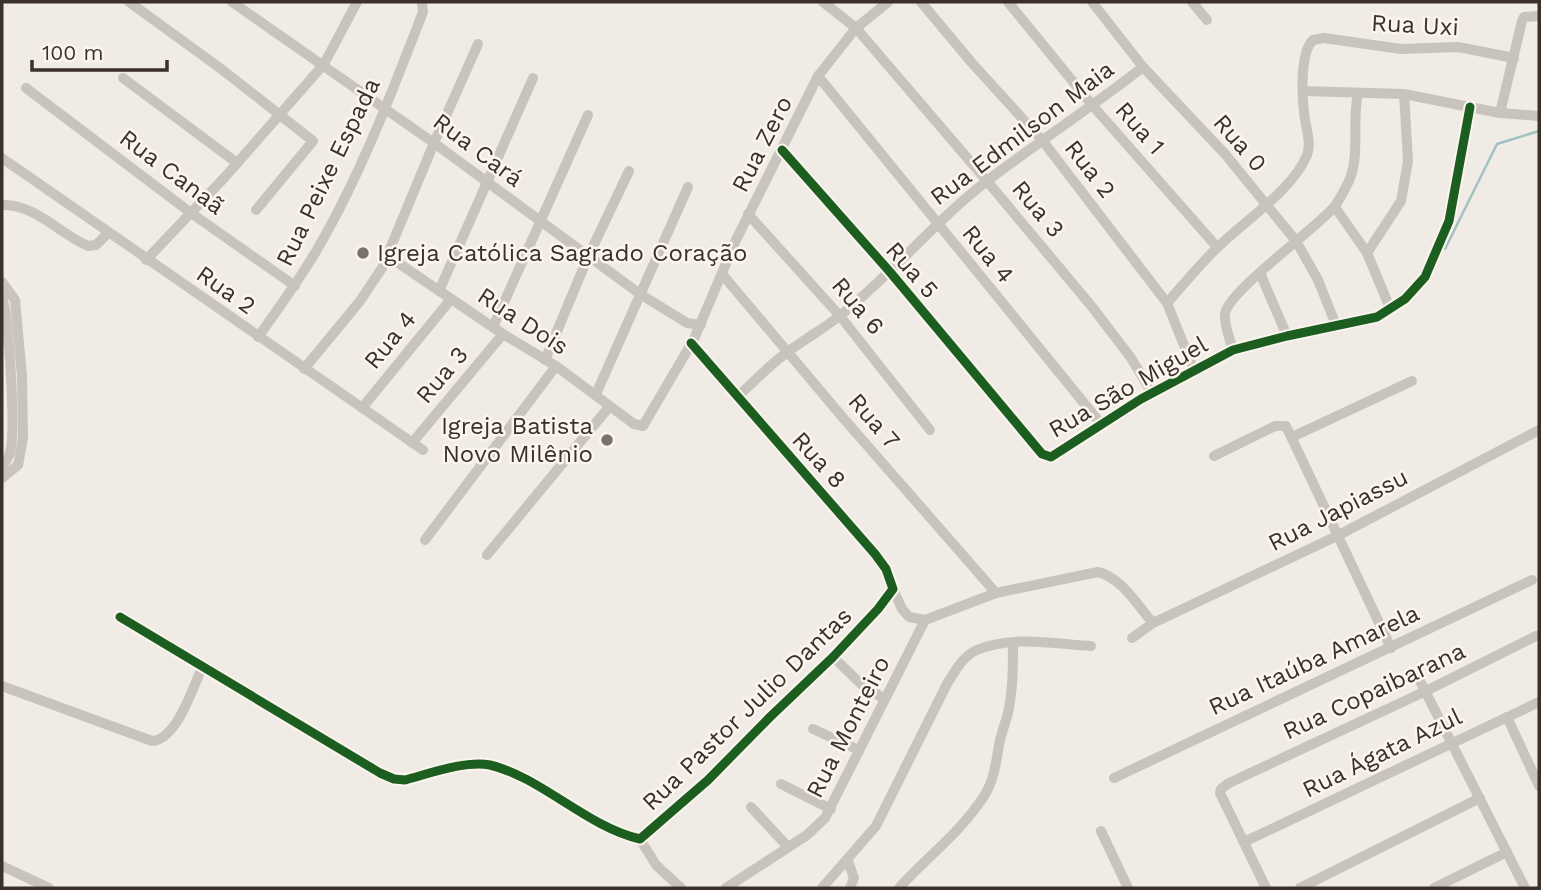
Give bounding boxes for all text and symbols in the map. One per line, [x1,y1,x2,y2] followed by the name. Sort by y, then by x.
[1370,9,1460,41] street label: Rua Uxi
[32,28,166,72] scale bar
[42,40,104,65] text: 100 m
[925,55,1119,211] street label: Rua Edmilson Maia
[270,73,386,271] street label: Rua Peixe Espada
[726,91,798,197] street label: Rua Zero
[1110,96,1170,160] street label: Rua 1
[428,107,528,193] street label: Rua Cará
[1208,109,1272,177] street label: Rua 0
[114,124,230,220] street label: Rua Canaã
[1059,134,1121,204] street label: Rua 2
[1006,175,1070,243] street label: Rua 3
[956,219,1020,289] street label: Rua 4
[880,236,944,304] street label: Rua 5
[377,239,747,267] place label: Igreja Católica Sagrado Coração
[355,245,371,261] marker: Igreja Católica Sagrado Coração
[191,260,261,320] street label: Rua 2
[826,272,890,340] street label: Rua 6
[472,281,574,361] street label: Rua Dois
[358,305,422,375] street label: Rua 4
[1044,330,1213,444] street label: Rua São Miguel
[410,341,474,409] street label: Rua 3
[842,388,906,454] street label: Rua 7
[441,412,593,468] place label: Igreja Batista Novo Milênio
[786,426,852,494] street label: Rua 8
[599,432,615,448] marker: Igreja Batista Novo Milênio
[1263,463,1413,557] street label: Rua Japiassu
[1204,599,1424,721] street label: Rua Itaúba Amarela
[636,602,858,816] street label: Rua Pastor Julio Dantas
[1278,637,1470,745] street label: Rua Copaibarana
[800,651,896,803] street label: Rua Monteiro
[1298,702,1467,804] street label: Rua Ágata Azul

